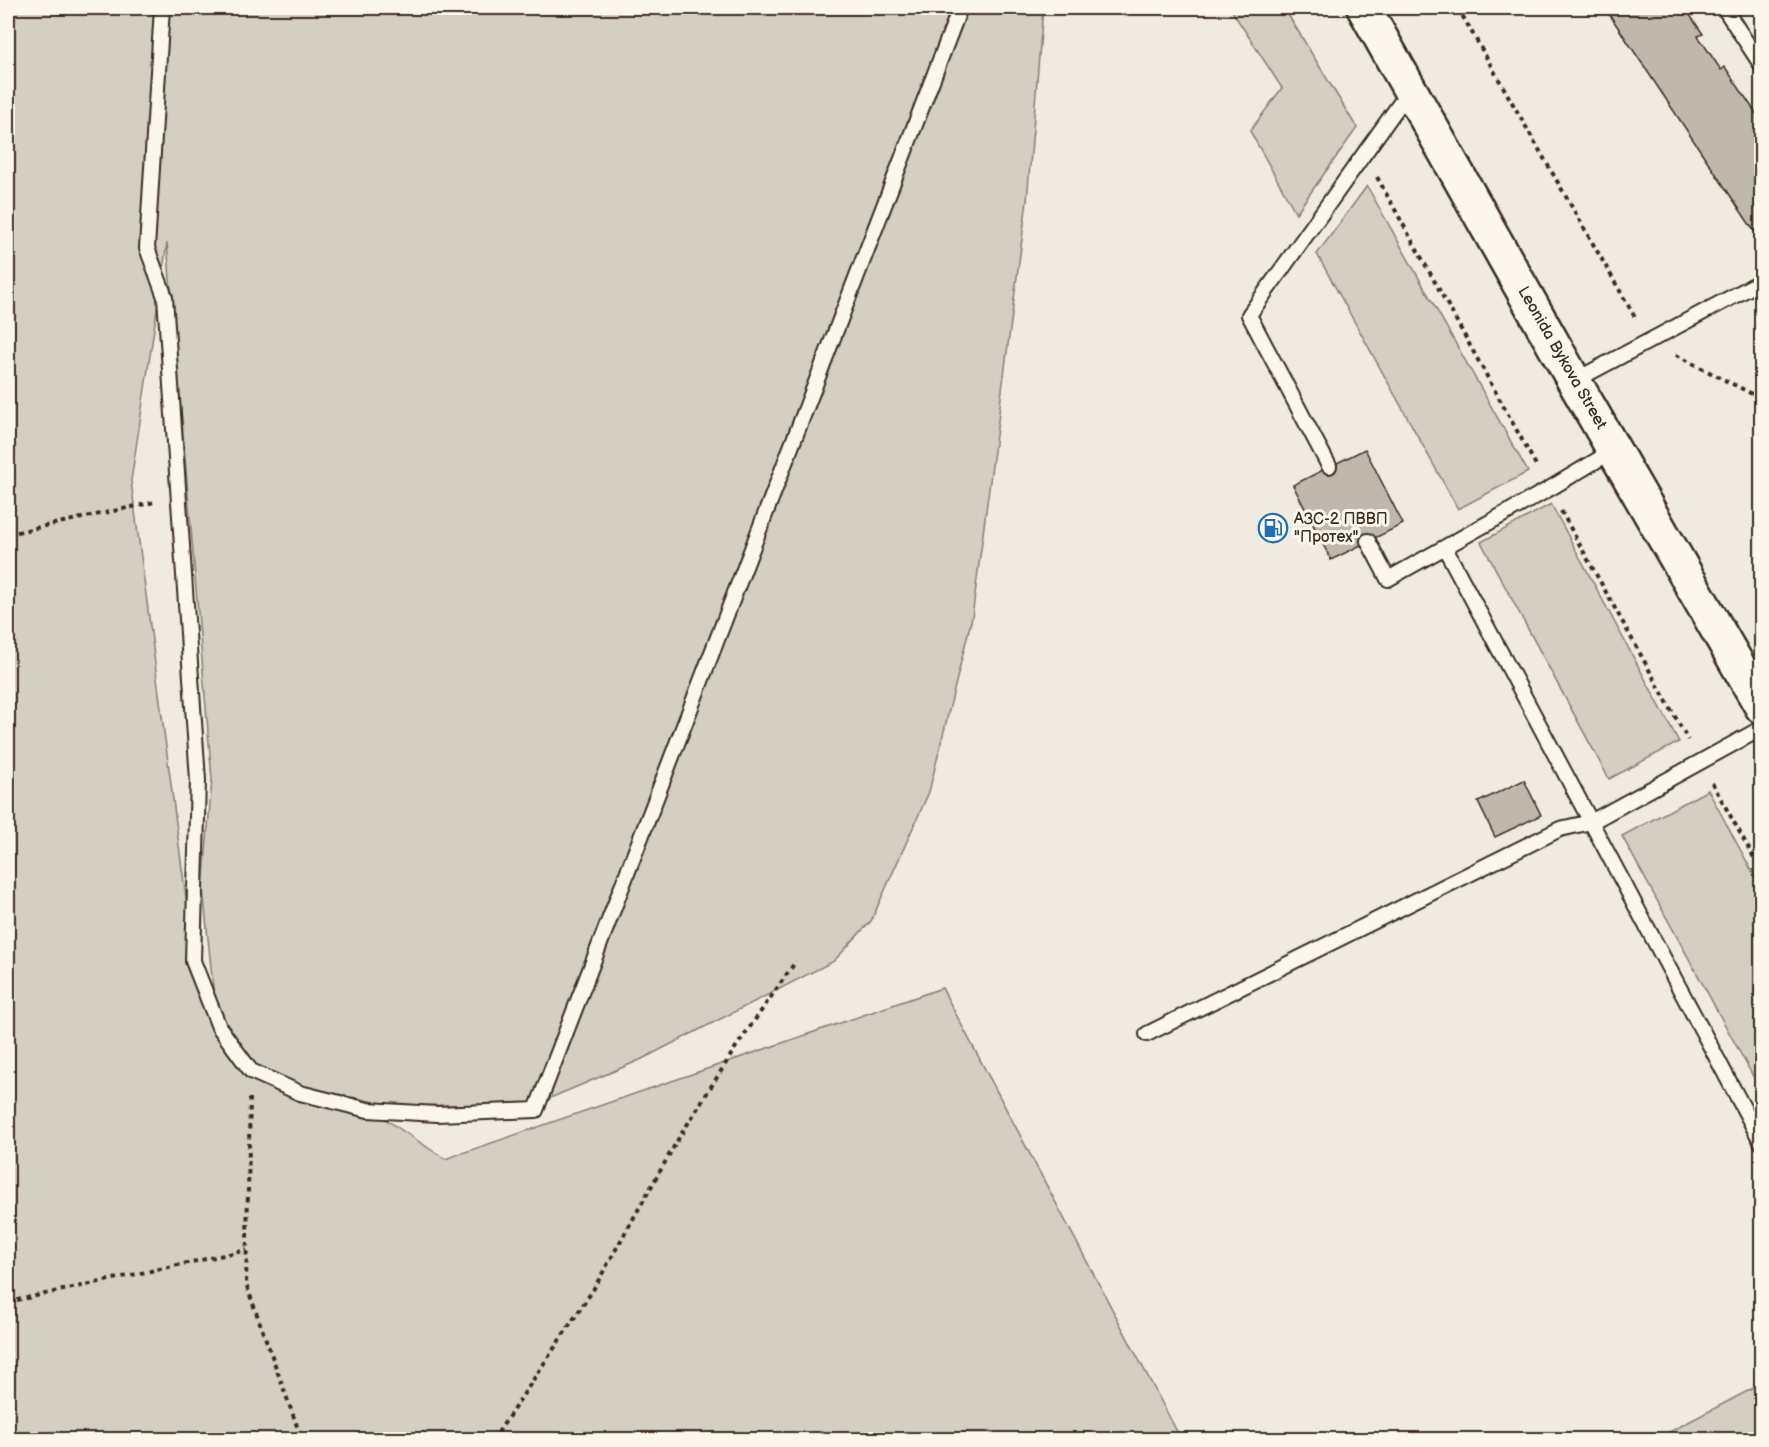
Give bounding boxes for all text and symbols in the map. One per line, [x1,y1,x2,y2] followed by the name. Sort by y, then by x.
[1513,283,1611,433] street label: Leonida Bykova Street
[1293,510,1388,547] place label: АЗС-2 ПВВП "Протех"
[1257,512,1289,544] fuel station icon: АЗС-2 ПВВП "Протех"

